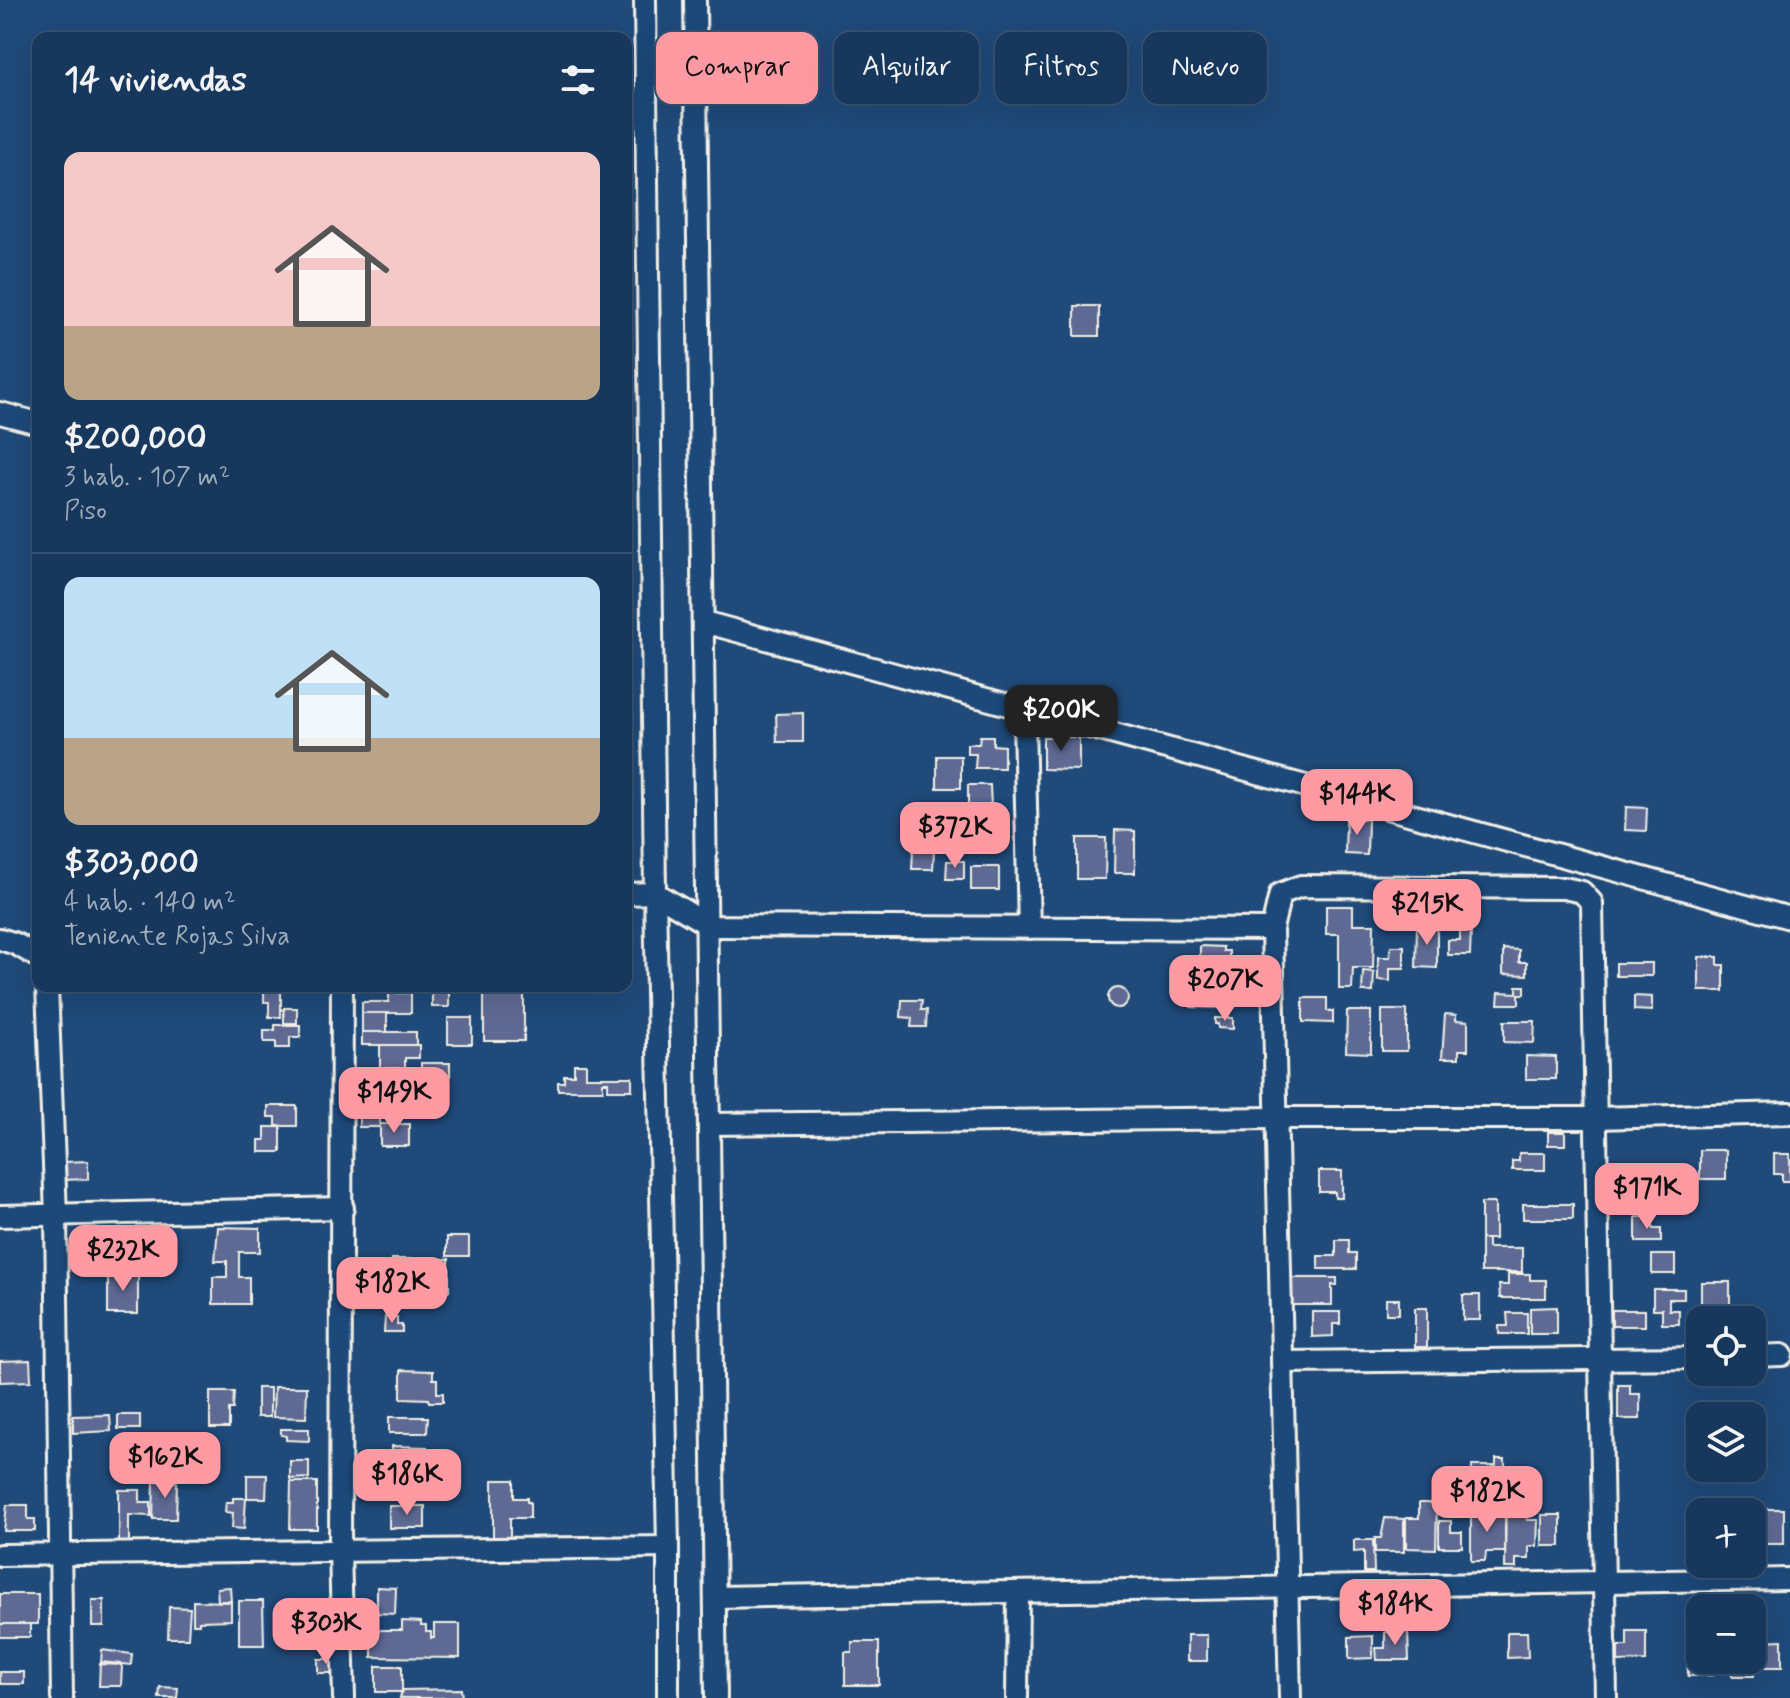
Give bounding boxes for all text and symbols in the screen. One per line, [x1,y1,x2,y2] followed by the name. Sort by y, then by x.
[656,32,818,104] chip: Comprar
[834,32,979,104] chip: Alquilar
[995,32,1127,104] chip: Filtros
[1143,32,1267,104] chip: Nuevo
[64,58,247,103] text: 14 viviendas
[556,58,600,102] icon: filters
[260,204,404,348] icon: home
[64,416,207,461] text: $200,000
[64,461,230,495] text: 3 hab. · 107 m²
[64,495,107,529] text: Piso
[260,629,404,773] icon: home
[1005,685,1117,753] pin: $200K
[1023,694,1099,728] text: $200K
[1301,769,1413,837] pin: $144K
[1319,778,1395,812] text: $144K
[899,802,1011,870] pin: $372K
[918,811,992,845] text: $372K
[64,841,199,886] text: $303,000
[1371,879,1483,947] pin: $215K
[64,886,235,920] text: 4 hab. · 140 m²
[1391,888,1463,922] text: $215K
[64,920,290,954] text: Teniente Rojas Silva
[1169,955,1281,1023] pin: $207K
[1187,964,1263,998] text: $207K
[338,1067,450,1135] pin: $149K
[357,1076,431,1110] text: $149K
[1591,1163,1703,1231] pin: $171K
[1613,1172,1681,1206] text: $171K
[67,1225,179,1293] pin: $232K
[87,1234,159,1268] text: $232K
[336,1257,448,1325] pin: $182K
[354,1266,430,1300] text: $182K
[1686,1306,1766,1674] map controls
[1686,1306,1766,1386] button: locate
[1686,1402,1766,1482] button: layers
[109,1432,221,1500] pin: $162K
[127,1441,203,1475] text: $162K
[351,1449,463,1517] pin: $186K
[371,1458,443,1492] text: $186K
[1431,1466,1543,1534] pin: $182K
[1449,1475,1525,1509] text: $182K
[1686,1498,1766,1578] button: +
[1339,1579,1451,1647] pin: $184K
[1358,1588,1432,1622] text: $184K
[1686,1594,1766,1674] button: −
[270,1598,382,1666] pin: $303K
[291,1607,361,1641] text: $303K

